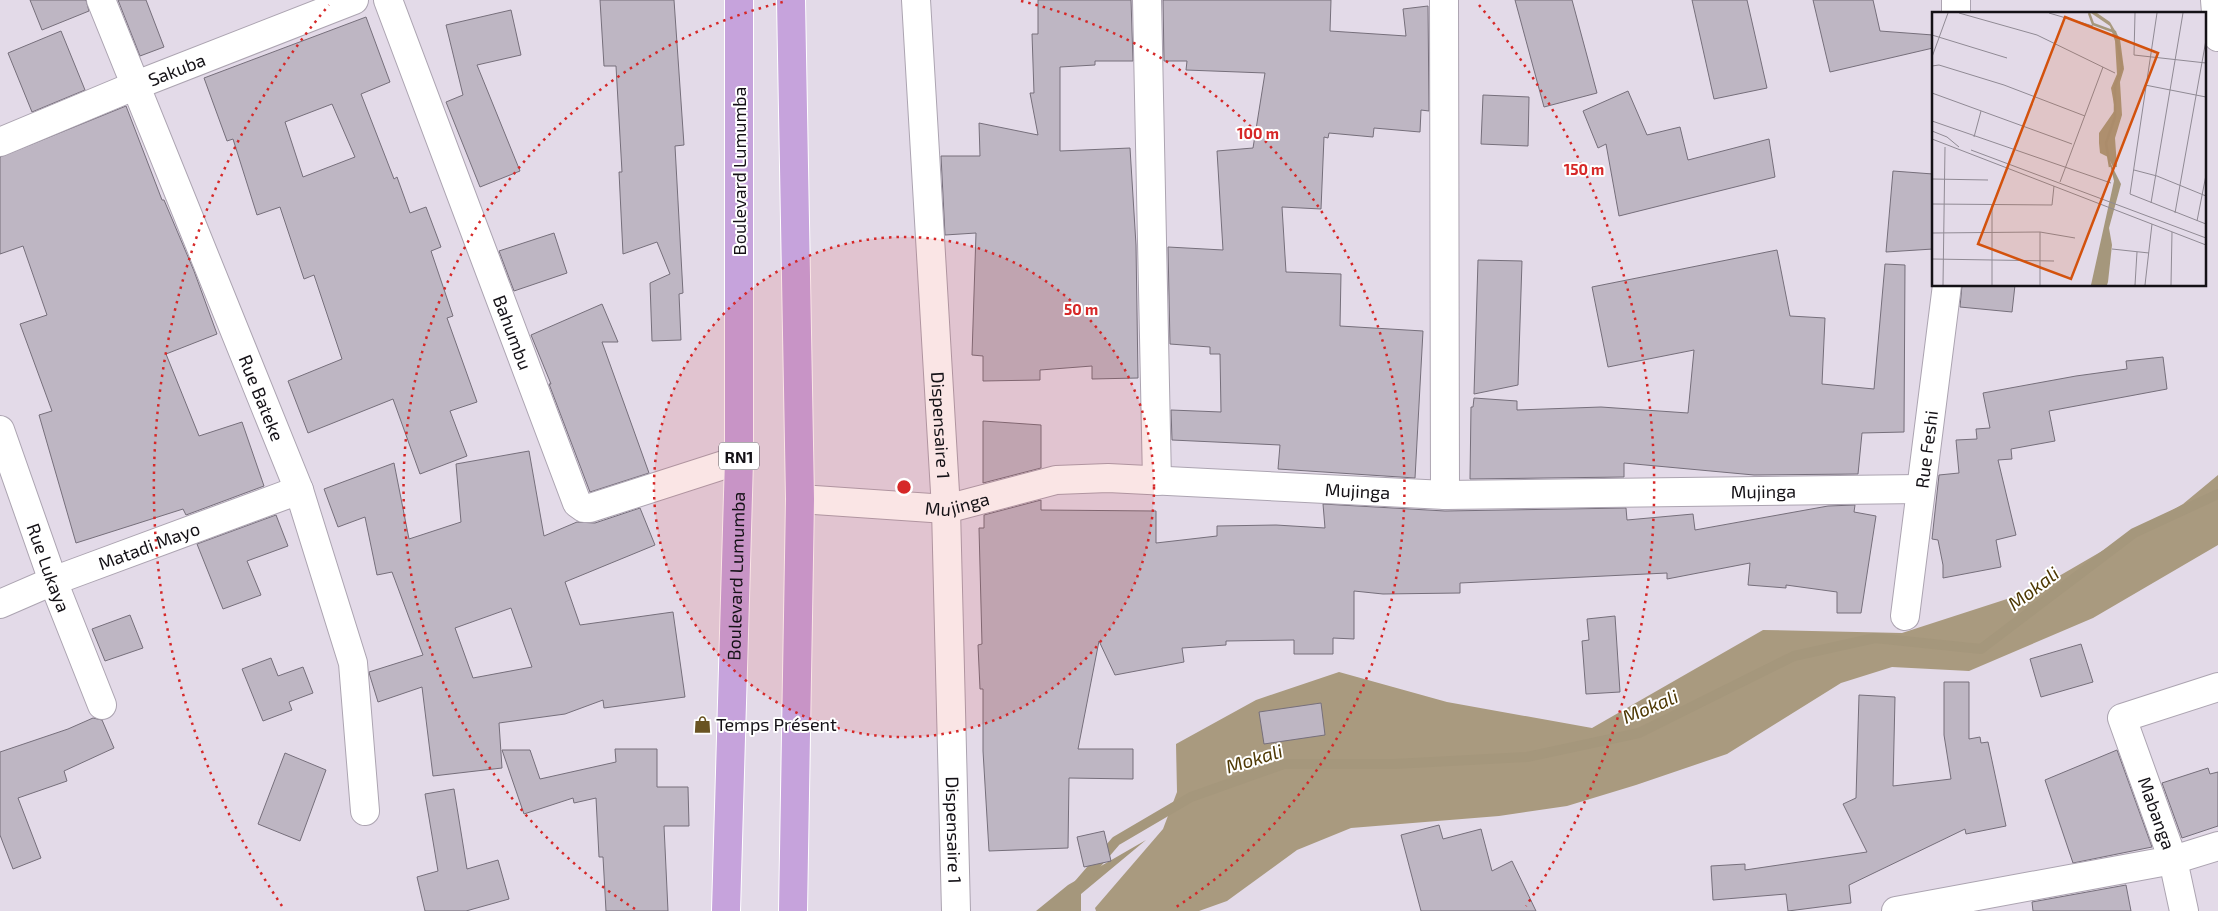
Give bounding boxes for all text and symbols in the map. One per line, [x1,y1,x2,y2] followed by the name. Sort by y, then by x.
[1932,12,2206,286] inset map
[145,48,208,90] street label: Sakuba
[728,87,750,255] street label: Boulevard Lumumba
[1237,124,1279,142] text: 100 m
[1564,160,1604,178] text: 150 m
[489,292,537,373] street label: Bahumbu
[1064,300,1098,318] text: 50 m
[234,351,289,444] street label: Rue Bateke
[927,371,955,480] street label: Dispensaire 1
[1910,409,1942,490] street label: Rue Feshi
[719,442,759,470] road number: RN1
[895,478,913,496] centre of rings
[1324,478,1391,503] street label: Mujinga
[1731,480,1796,502] street label: Mujinga
[924,487,992,520] street label: Mujinga
[722,491,749,661] street label: Boulevard Lumumba
[95,517,203,574] street label: Matadi Mayo
[23,520,75,615] street label: Rue Lukaya
[2003,561,2063,615] water label: Mokali
[1619,684,1682,728] water label: Mokali
[716,713,837,735] place label: Temps Présent
[692,714,712,734] shop icon: Temps Présent
[1223,738,1286,778] water label: Mokali
[2134,773,2180,853] street label: Mabanga
[942,776,966,884] street label: Dispensaire 1

